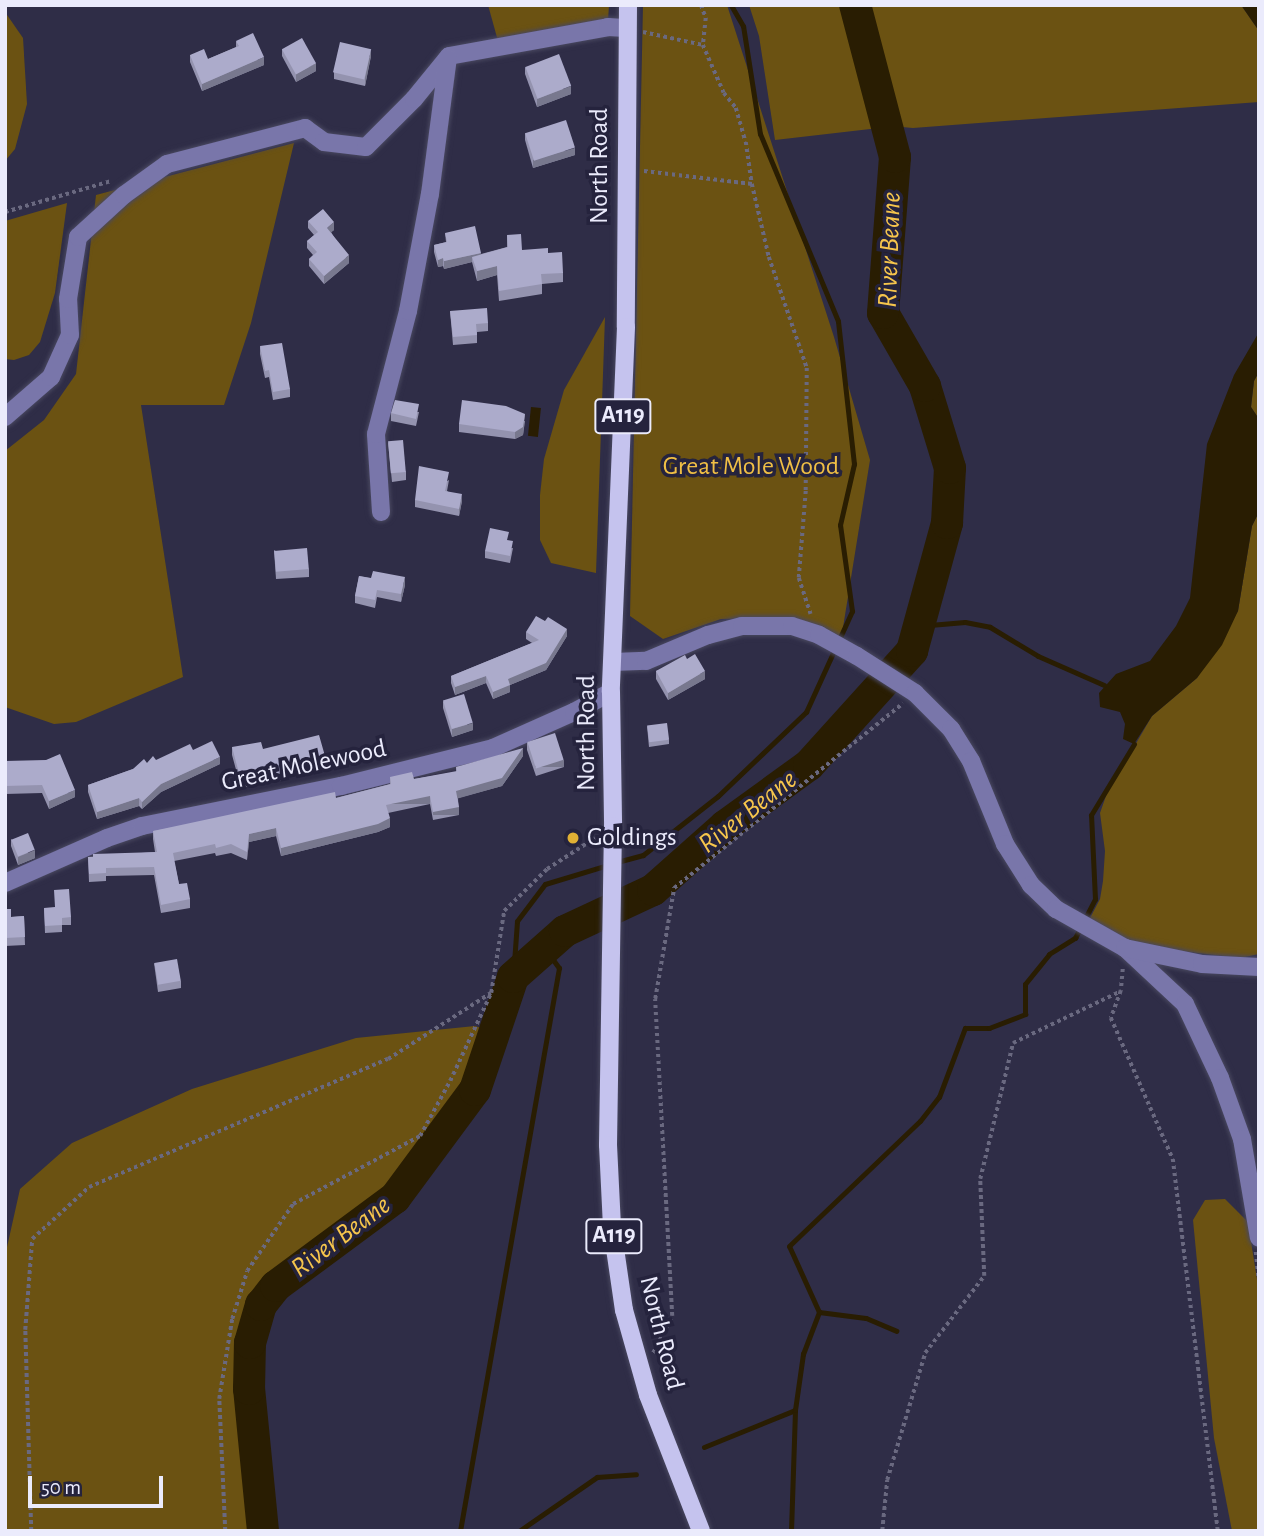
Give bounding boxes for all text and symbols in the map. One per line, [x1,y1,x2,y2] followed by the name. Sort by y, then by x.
[584,108,616,224] street label: North Road
[871,191,909,309] water label: River Beane
[593,396,653,436] road number: A119
[663,451,839,483] park label: Great Mole Wood
[571,675,603,791] street label: North Road
[219,733,389,799] street label: Great Molewood
[692,763,804,861] water label: River Beane
[587,822,677,854] place label: Goldings
[565,830,581,846] marker: Goldings
[284,1189,398,1285] water label: River Beane
[584,1216,644,1256] road number: A119
[632,1273,690,1393] street label: North Road
[32,1462,166,1506] scale bar
[41,1477,81,1498] text: 50 m

